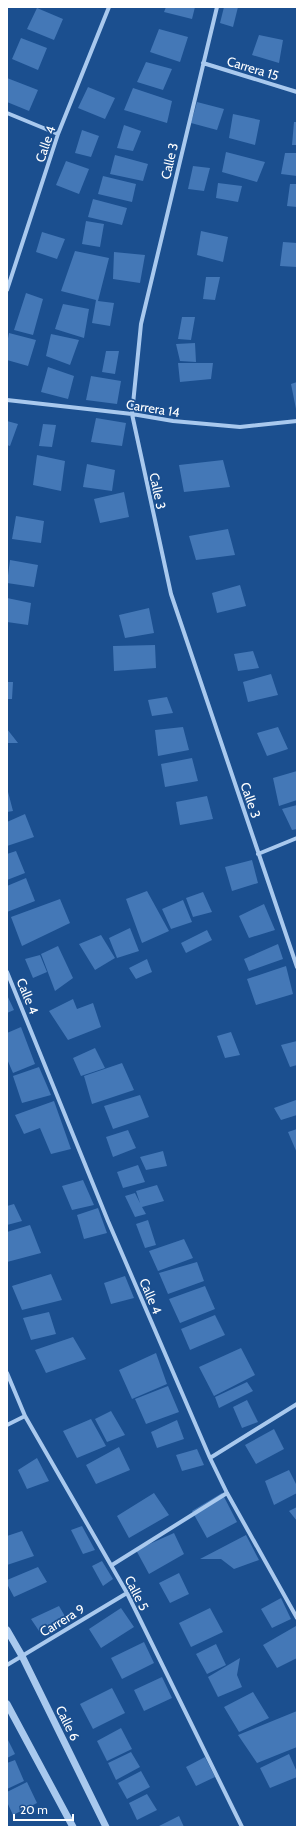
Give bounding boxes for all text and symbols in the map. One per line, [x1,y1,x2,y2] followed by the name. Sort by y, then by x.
[225,53,281,83] street label: Carrera 15
[31,123,59,164] street label: Calle 4
[157,141,181,181] street label: Calle 3
[125,396,181,420] street label: Carrera 14
[146,471,170,511] street label: Calle 3
[237,780,265,820] street label: Calle 3
[14,976,43,1017] street label: Calle 4
[136,1276,166,1317] street label: Calle 4
[121,1573,153,1613] street label: Calle 5
[37,1600,87,1640] street label: Carrera 9
[53,1703,83,1743] street label: Calle 6
[14,1796,73,1822] scale bar
[20,1802,48,1817] text: 20 m

